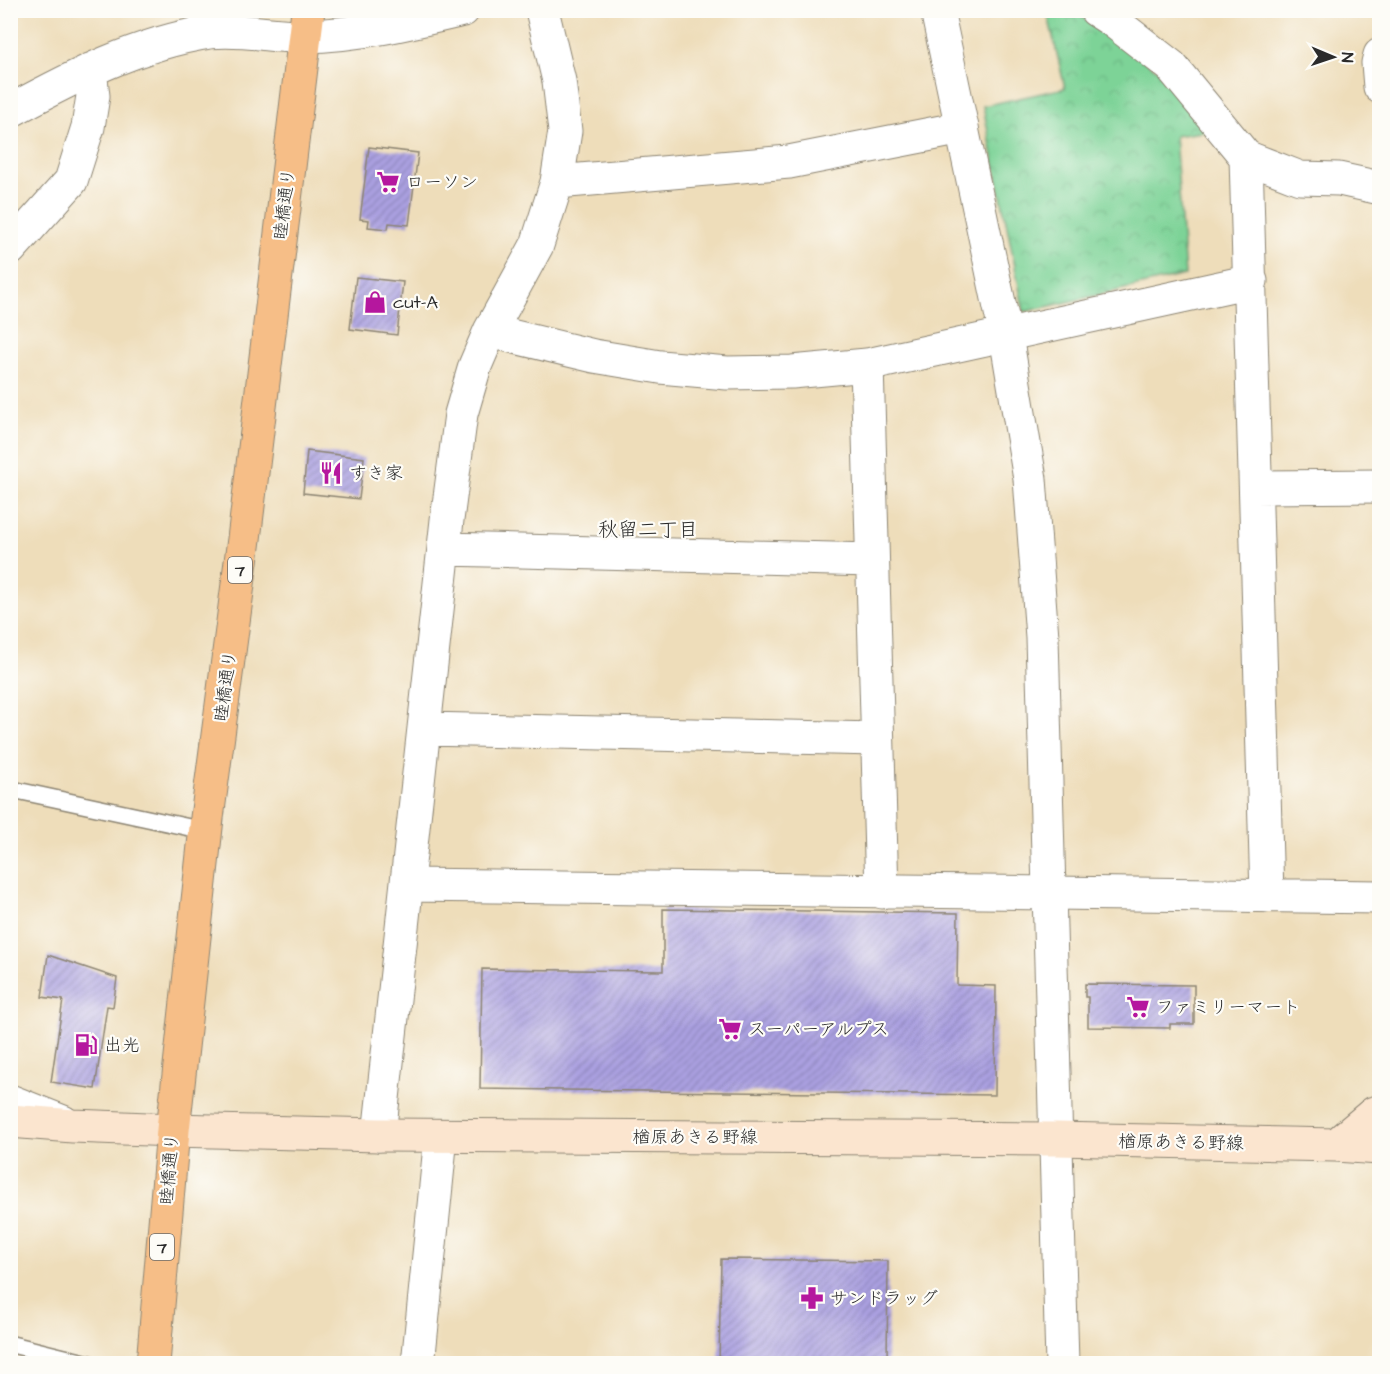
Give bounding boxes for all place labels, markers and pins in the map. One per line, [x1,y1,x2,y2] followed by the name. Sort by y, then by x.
[375,169,401,195] supermarket icon: ローソン
[406,170,478,195] place label: ローソン
[362,289,388,315] shop icon: cut-A
[393,290,438,315] place label: cut-A
[318,460,344,486] restaurant icon: すき家
[349,461,403,486] place label: すき家
[1125,994,1151,1020] supermarket icon: ファミリーマート
[1156,995,1300,1020] place label: ファミリーマート
[717,1016,743,1042] supermarket icon: スーパーアルプス
[748,1017,889,1042] place label: スーパーアルプス
[73,1032,99,1058] fuel station icon: 出光
[104,1033,140,1058] place label: 出光
[799,1285,825,1311] pharmacy icon: サンドラッグ
[830,1286,938,1311] place label: サンドラッグ

